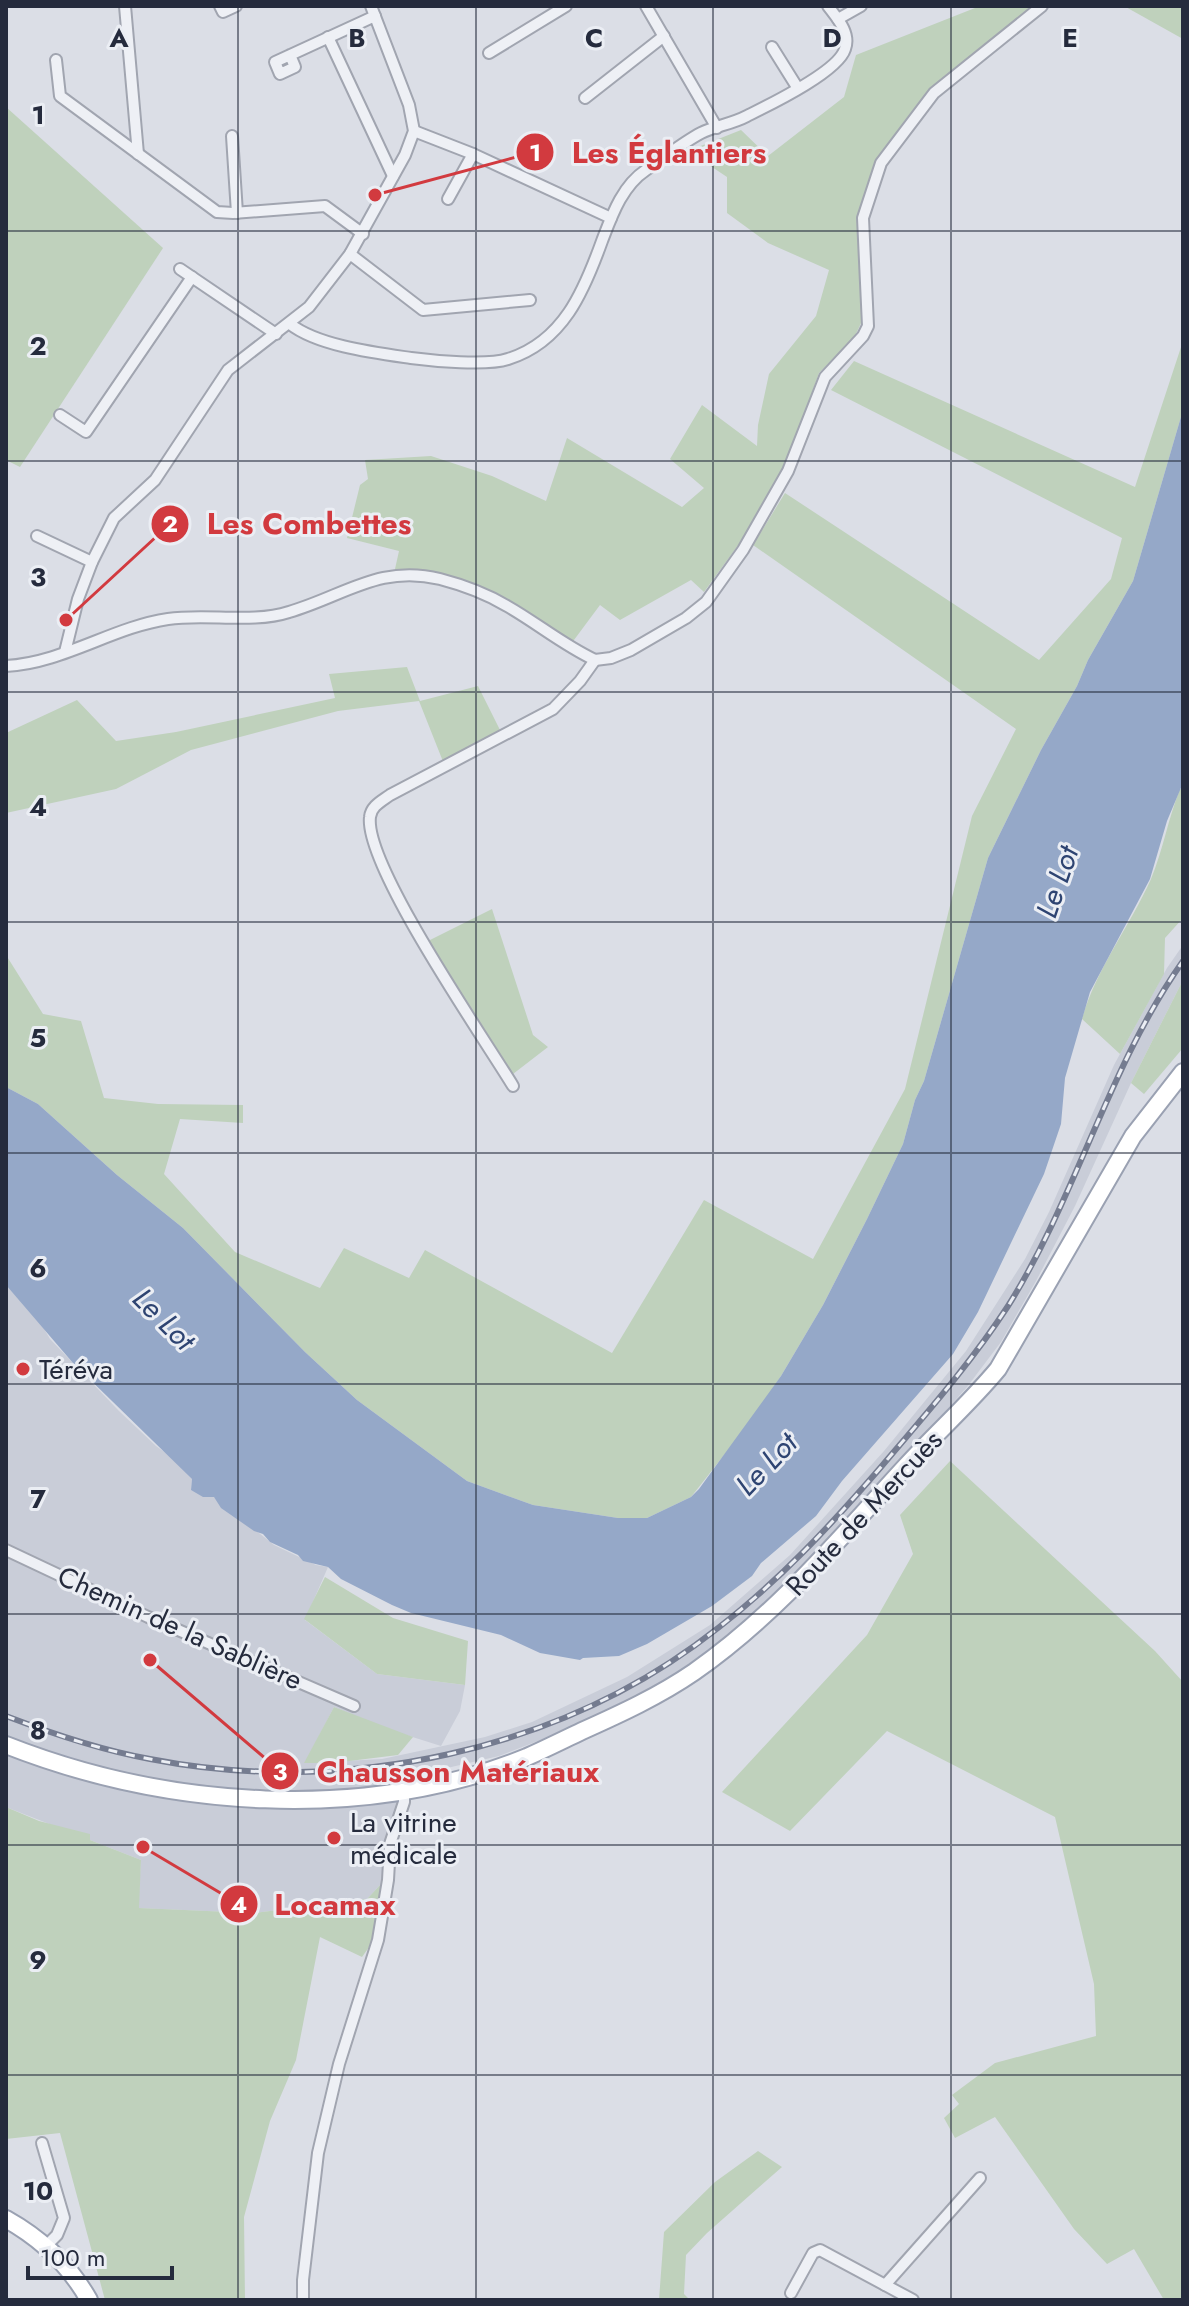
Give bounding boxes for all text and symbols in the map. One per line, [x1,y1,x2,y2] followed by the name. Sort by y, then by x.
[108,19,129,57] text: A
[348,19,366,57] text: B
[585,19,603,57] text: C
[822,19,842,57] text: D
[1062,19,1078,57] text: E
[31,96,45,134] text: 1
[515,125,782,179] callout: Les Églantiers
[572,131,766,174] text: Les Églantiers
[529,135,541,170] text: 1
[29,327,47,365] text: 2
[150,497,427,551] callout: Les Combettes
[207,502,411,545] text: Les Combettes
[162,506,178,541] text: 2
[30,558,46,596] text: 3
[29,788,47,826] text: 4
[1025,839,1090,924] water label: Le Lot
[30,1019,46,1057] text: 5
[29,1249,47,1287] text: 6
[123,1278,206,1361] water label: Le Lot
[39,1349,113,1390] place label: Téréva
[14,1360,32,1378] marker: Téréva
[725,1421,808,1505] water label: Le Lot
[776,1421,952,1605] street label: Route de Mercuès
[30,1480,46,1518] text: 7
[51,1556,309,1700] street label: Chemin de la Sablière
[30,1711,46,1749] text: 8
[260,1744,615,1798] callout: Chausson Matériaux
[317,1750,599,1793] text: Chausson Matériaux
[273,1754,288,1789] text: 3
[350,1802,457,1875] place label: La vitrine médicale
[325,1829,343,1847] marker: La vitrine médicale
[219,1877,412,1931] callout: Locamax
[274,1883,396,1926] text: Locamax
[231,1887,247,1922] text: 4
[29,1941,47,1979] text: 9
[23,2172,53,2210] text: 10
[28,2230,172,2280] scale bar
[40,2240,106,2275] text: 100 m

